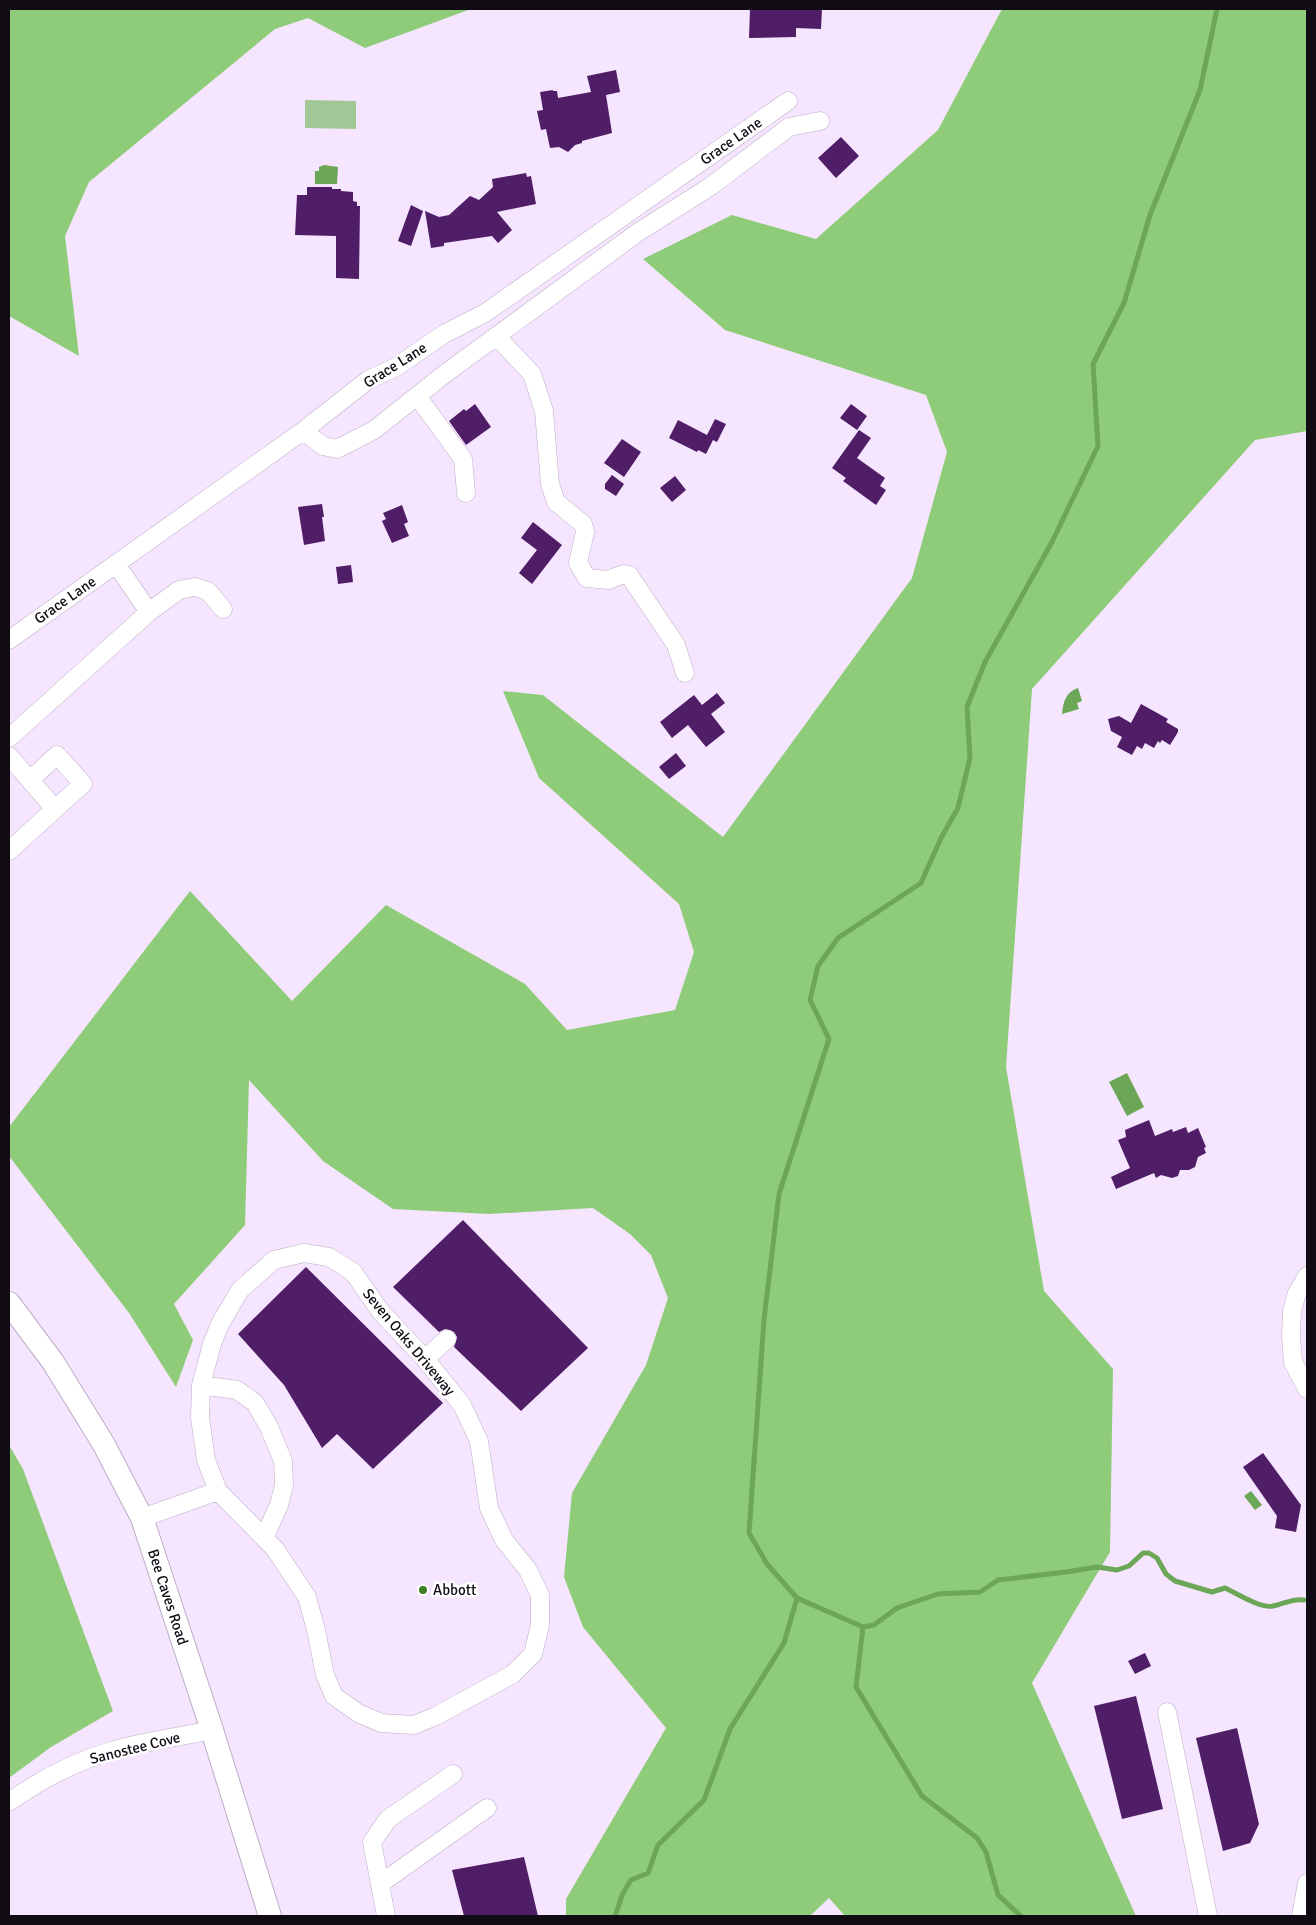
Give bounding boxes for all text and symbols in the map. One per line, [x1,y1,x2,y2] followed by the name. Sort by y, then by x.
[697,113,765,169] street label: Grace Lane
[360,338,430,392] street label: Grace Lane
[31,572,99,628] street label: Grace Lane
[359,1285,459,1399] street label: Seven Oaks Driveway
[144,1547,192,1647] street label: Bee Caves Road
[433,1581,476,1599] place label: Abbott
[417,1584,429,1596] marker: Abbott
[88,1728,182,1768] street label: Sanostee Cove

